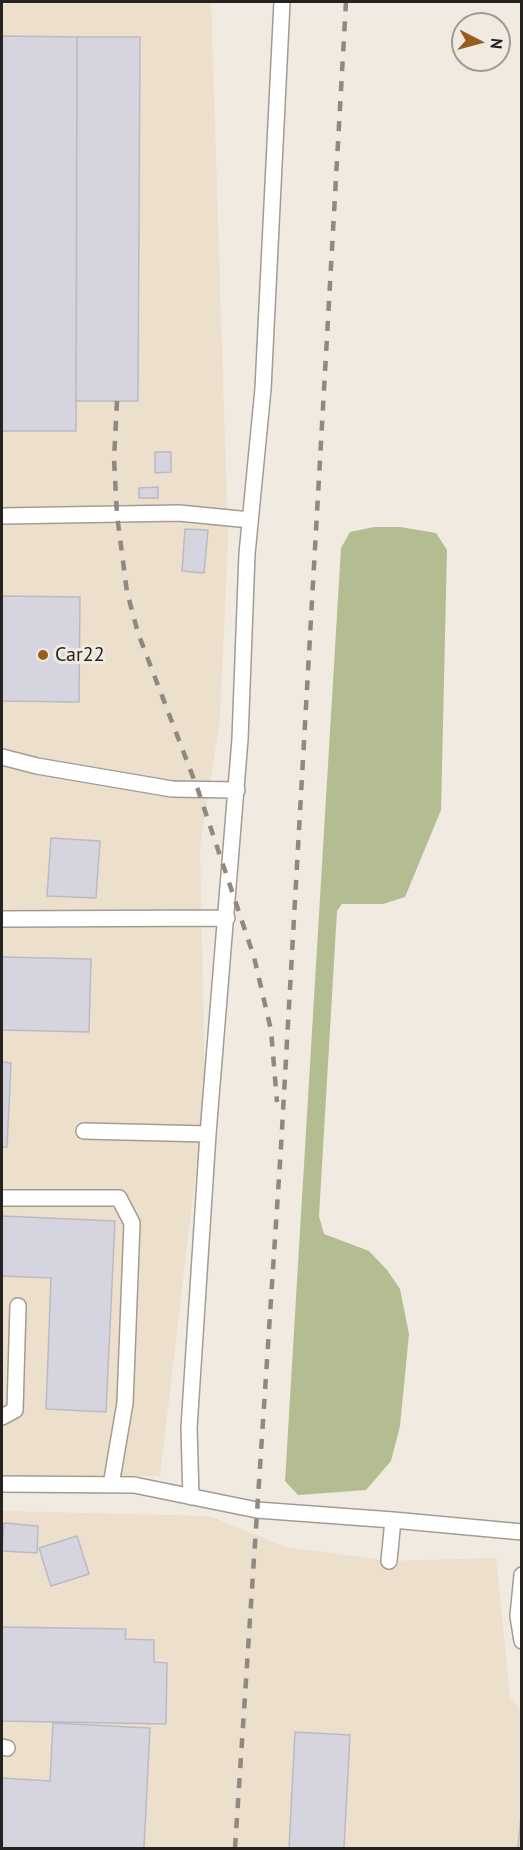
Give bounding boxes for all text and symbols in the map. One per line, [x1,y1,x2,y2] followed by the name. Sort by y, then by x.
[451,12,511,72] north arrow
[486,37,507,50] text: N
[55,643,105,667] place label: Car22
[36,648,50,662] marker: Car22

